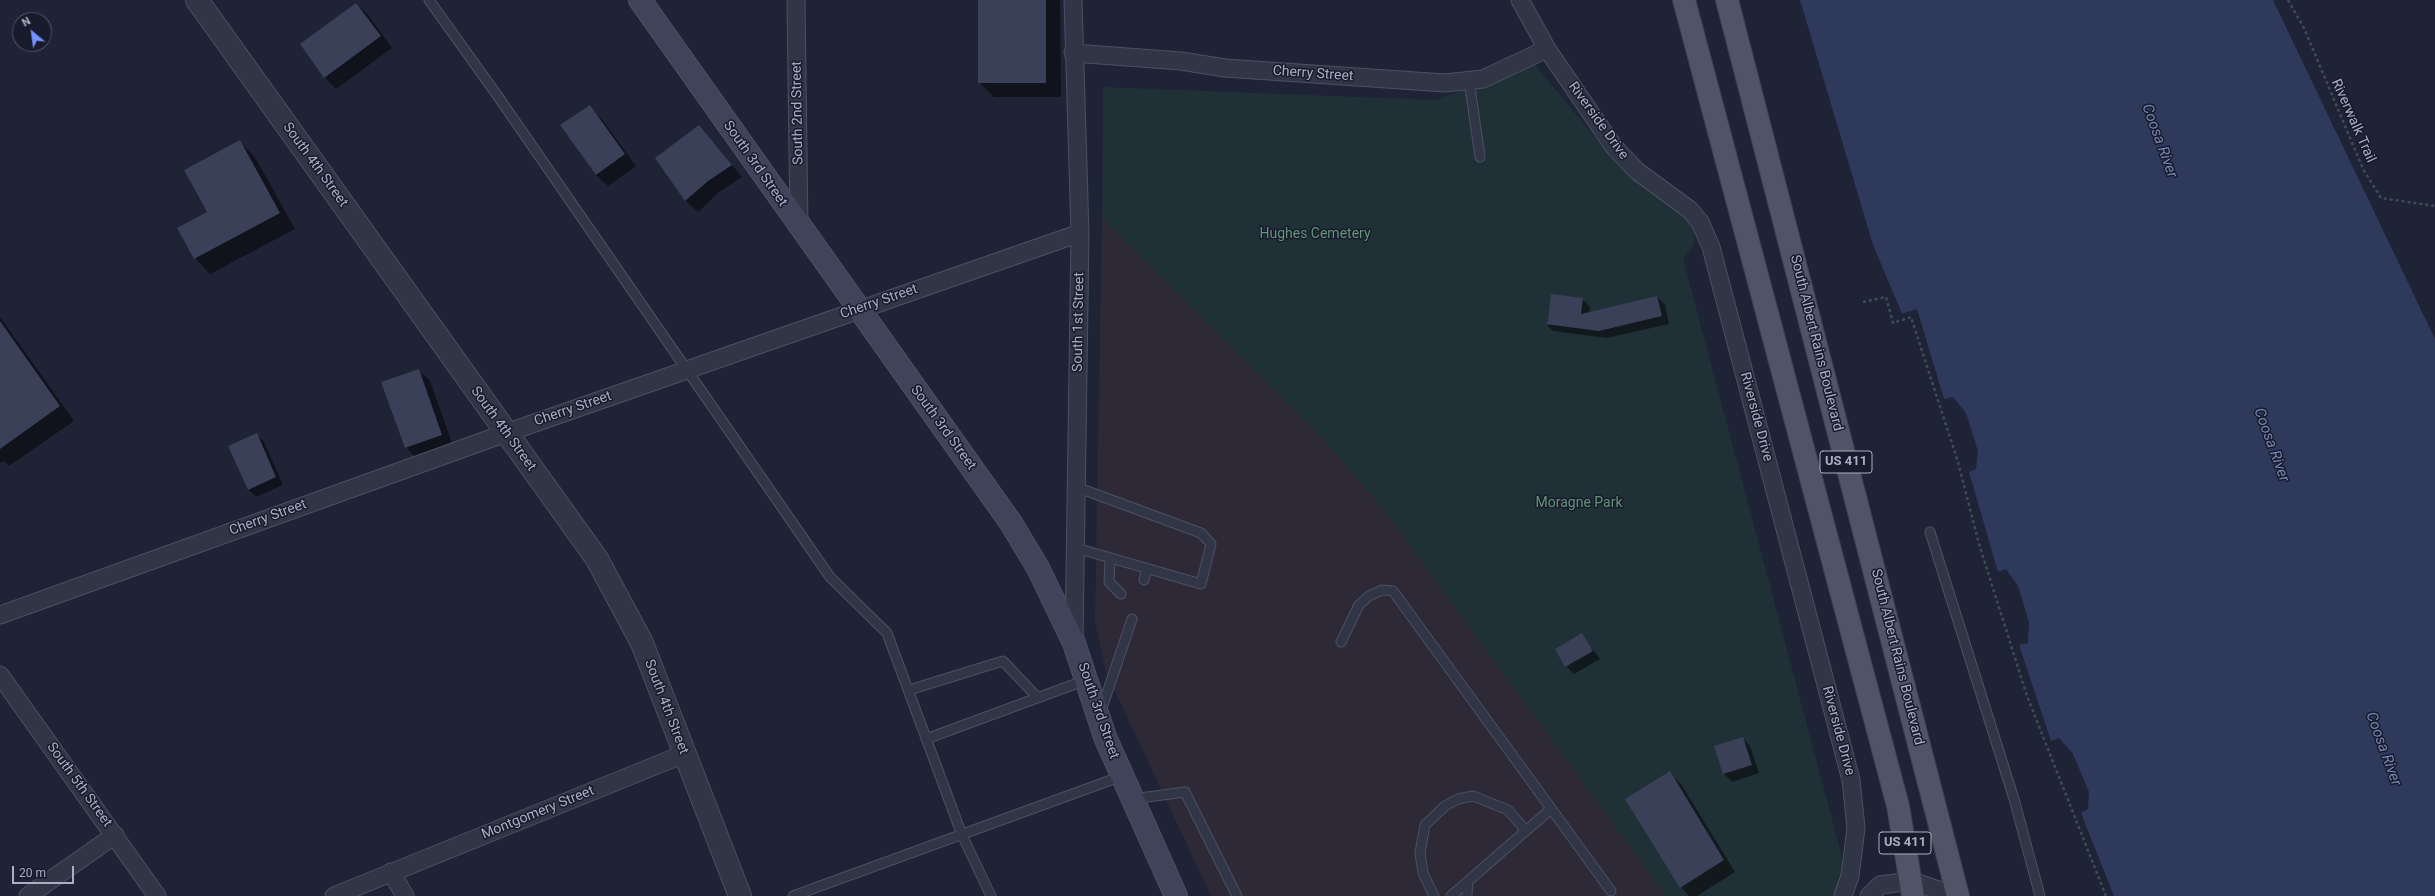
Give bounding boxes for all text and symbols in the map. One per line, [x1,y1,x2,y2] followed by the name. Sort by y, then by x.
[12,12,52,52] north arrow
[20,14,33,30] text: N
[789,61,807,165] street label: South 2nd Street
[1272,63,1354,85] street label: Cherry Street
[2327,77,2379,165] street label: Riverwalk Trail
[1564,79,1632,163] street label: Riverside Drive
[2137,102,2181,180] water label: Coosa River
[719,118,791,210] street label: South 3rd Street
[279,119,351,211] street label: South 4th Street
[1259,226,1371,242] park label: Hughes Cemetery
[1786,253,1846,433] street label: South Albert Rains Boulevard
[1070,272,1088,372] street label: South 1st Street
[838,281,920,323] street label: Cherry Street
[1736,371,1776,463] street label: Riverside Drive
[907,382,979,474] street label: South 3rd Street
[467,383,539,475] street label: South 4th Street
[532,388,614,430] street label: Cherry Street
[2249,406,2293,484] water label: Coosa River
[1820,451,1872,473] road number: US 411
[1536,495,1622,511] park label: Moragne Park
[227,496,309,540] street label: Cherry Street
[1867,567,1927,747] street label: South Albert Rains Boulevard
[640,657,692,757] street label: South 4th Street
[1074,661,1122,761] street label: South 3rd Street
[1818,685,1858,777] street label: Riverside Drive
[2361,710,2405,788] water label: Coosa River
[43,739,115,831] street label: South 5th Street
[479,783,597,843] street label: Montgomery Street
[1879,832,1931,854] road number: US 411
[14,858,76,884] scale bar
[19,866,46,880] text: 20 m

